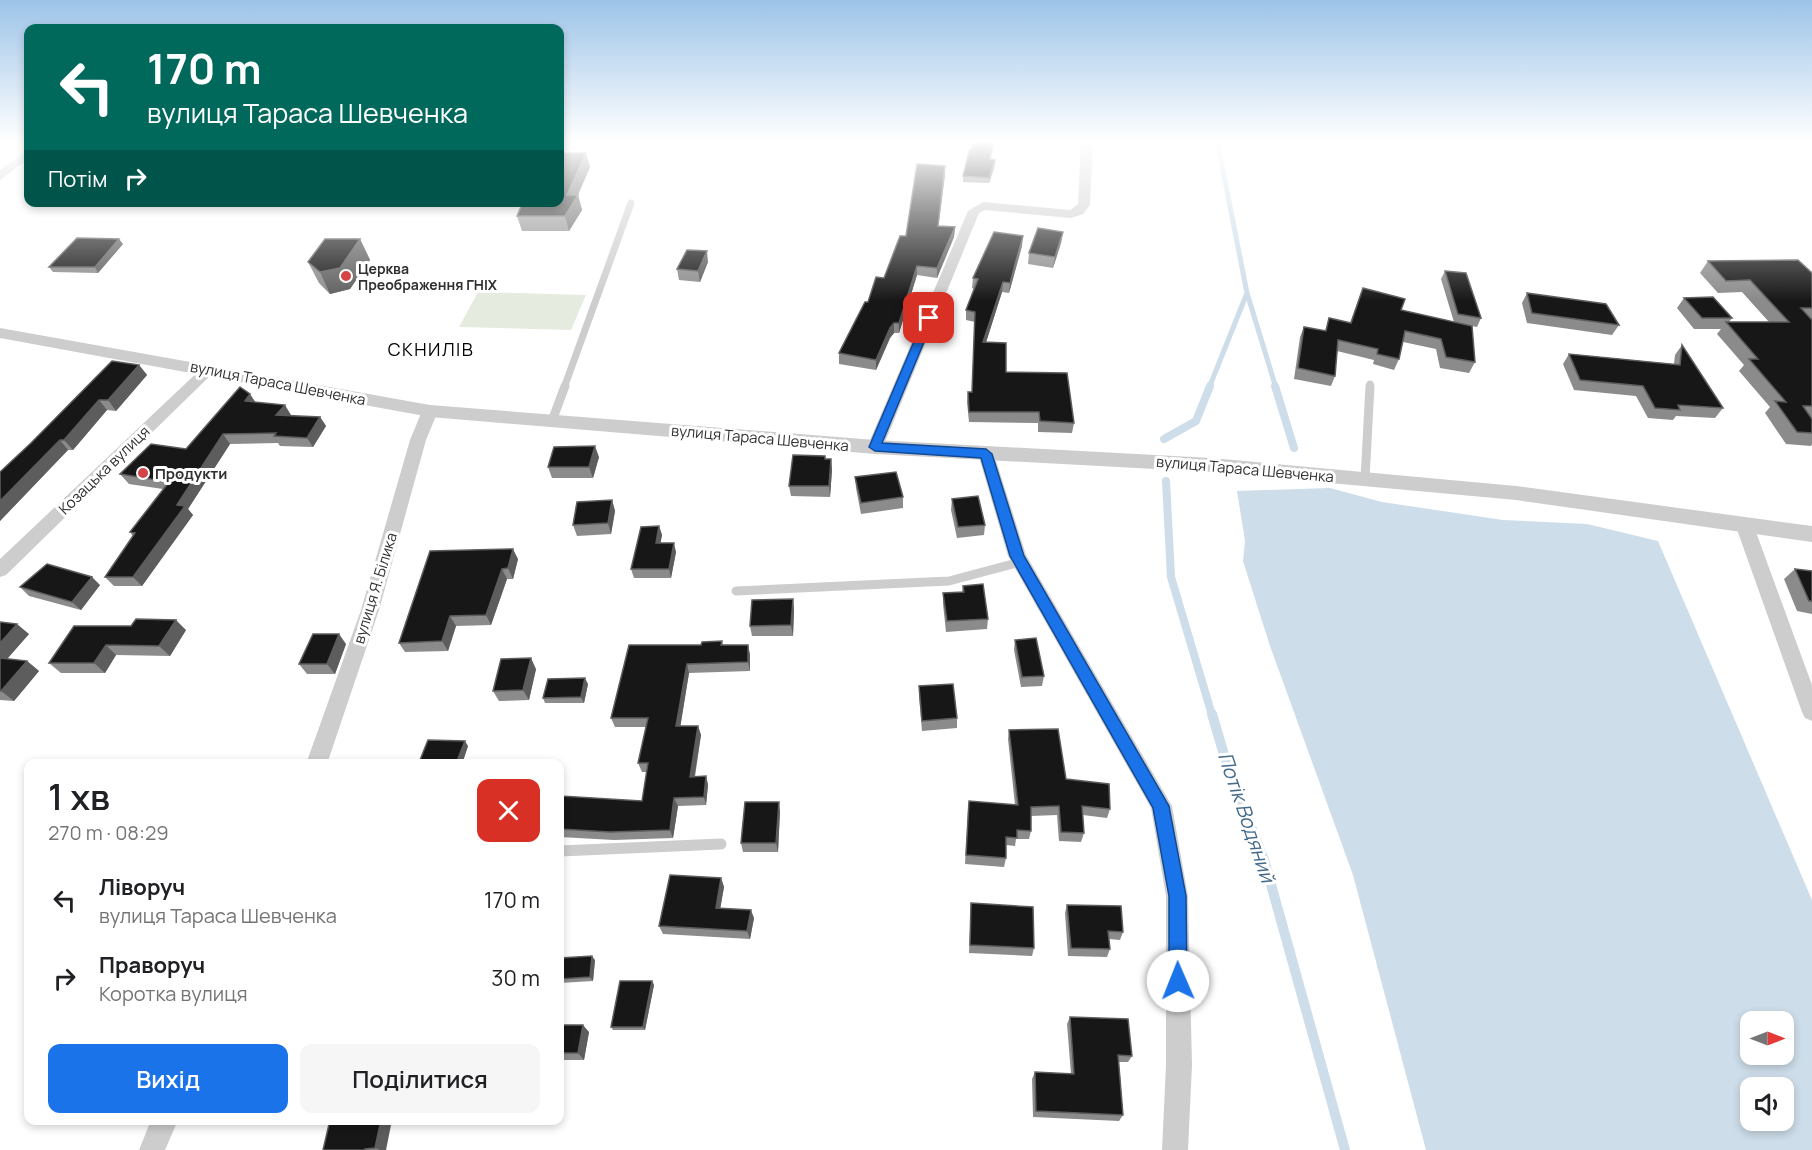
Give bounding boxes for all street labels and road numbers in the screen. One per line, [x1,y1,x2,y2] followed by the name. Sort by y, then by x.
[188,356,368,410] street label: вулиця Тараса Шевченка
[670,420,850,456] street label: вулиця Тараса Шевченка
[54,421,154,519] street label: Козацька вулиця
[1155,451,1335,487] street label: вулиця Тараса Шевченка
[348,530,402,646] street label: вулиця Я. Білика

